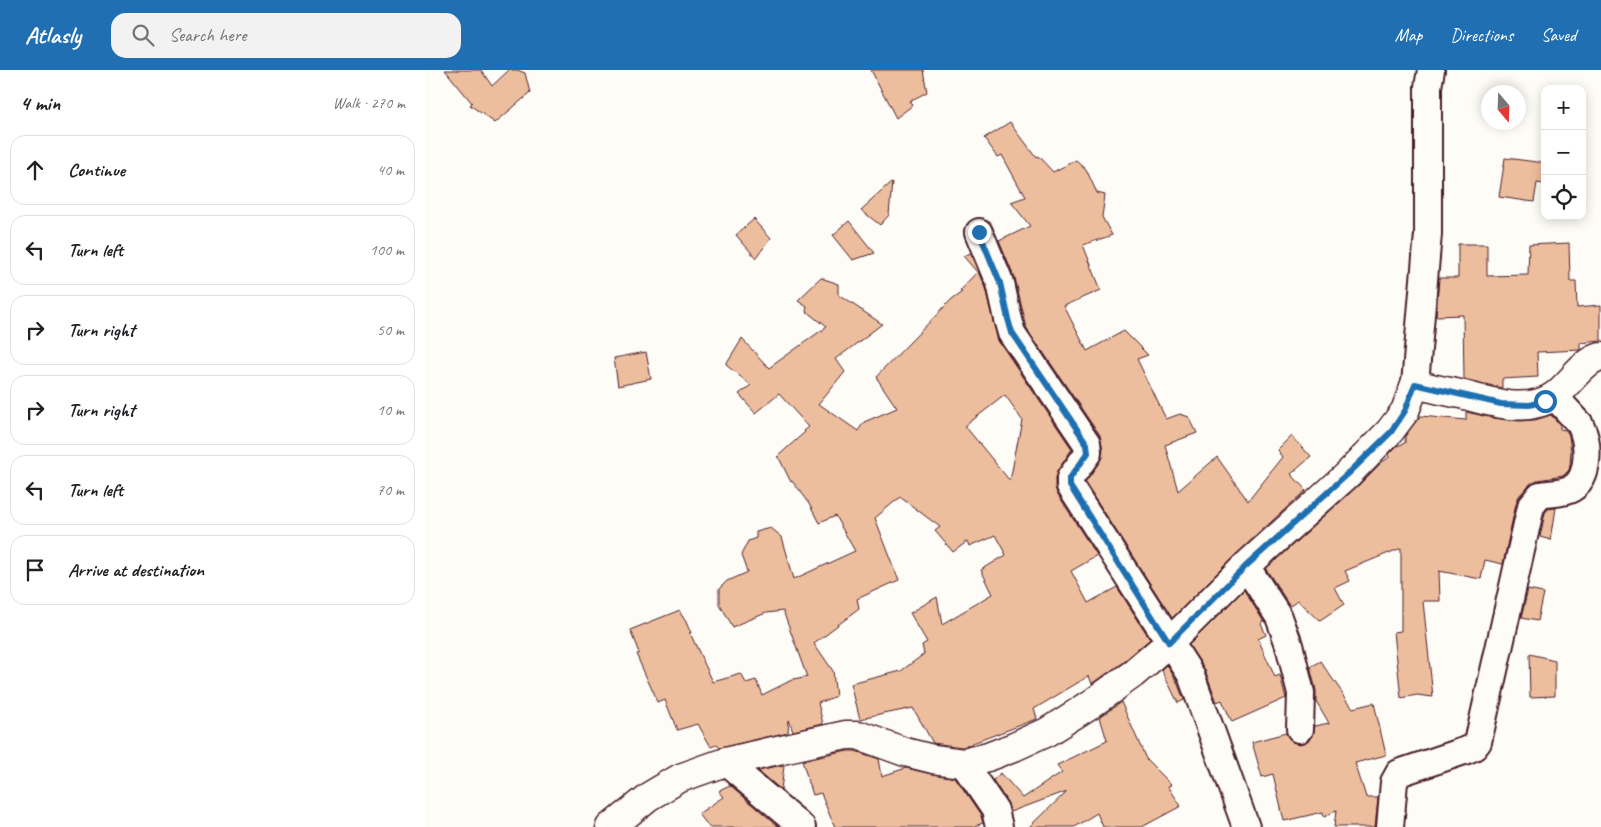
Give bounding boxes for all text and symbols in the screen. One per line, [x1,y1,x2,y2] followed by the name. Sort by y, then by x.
[111,13,461,58] search box
[25,20,81,50] text: Atlasly
[129,21,157,49] icon: search
[169,23,246,47] text: Search here
[1395,24,1422,46] text: Map
[1450,24,1513,46] text: Directions
[1541,24,1576,46] text: Saved
[1481,85,1526,130] north arrow
[1541,85,1586,220] map controls
[1541,85,1586,130] button: +
[20,90,60,116] text: 4 min
[333,93,405,113] text: Walk · 270 m
[1541,130,1586,175] button: −
[21,156,49,184] icon: ahead
[68,158,125,182] text: Continue
[377,160,404,180] text: 40 m
[1541,175,1586,220] button: locate
[968,221,991,244] route end
[21,236,49,264] icon: left
[68,238,123,262] text: Turn left
[370,240,404,260] text: 100 m
[21,316,49,344] icon: right
[68,318,135,342] text: Turn right
[377,320,404,340] text: 50 m
[1534,390,1557,413] route start
[21,396,49,424] icon: right
[68,398,135,422] text: Turn right
[377,400,404,420] text: 10 m
[21,476,49,504] icon: left
[68,478,123,502] text: Turn left
[377,480,404,500] text: 70 m
[21,556,49,584] icon: arrive
[68,558,204,582] text: Arrive at destination

